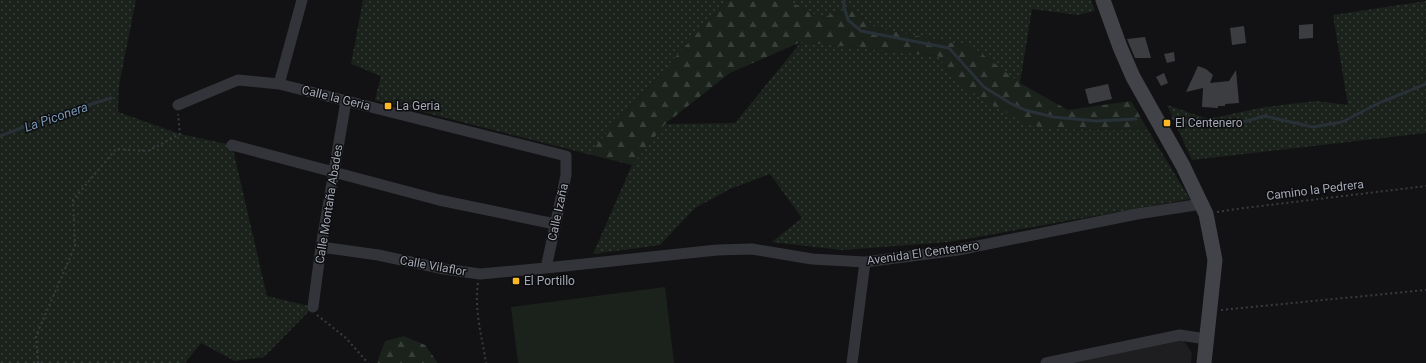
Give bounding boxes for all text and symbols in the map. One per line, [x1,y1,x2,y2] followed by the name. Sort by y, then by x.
[300,83,372,113] street label: Calle la Geria
[22,99,90,135] water label: La Piconera
[396,99,440,113] place label: La Geria
[383,101,393,111] marker: La Geria
[1175,116,1243,130] place label: El Centenero
[1162,118,1172,128] marker: El Centenero
[313,143,345,265] street label: Calle Montaña Abades
[1266,177,1364,203] street label: Camino la Pedrera
[545,182,571,242] street label: Calle Izaña
[866,238,980,268] street label: Avenida El Centenero
[399,253,467,279] street label: Calle Vilaflor
[524,274,575,288] place label: El Portillo
[511,276,521,286] marker: El Portillo

